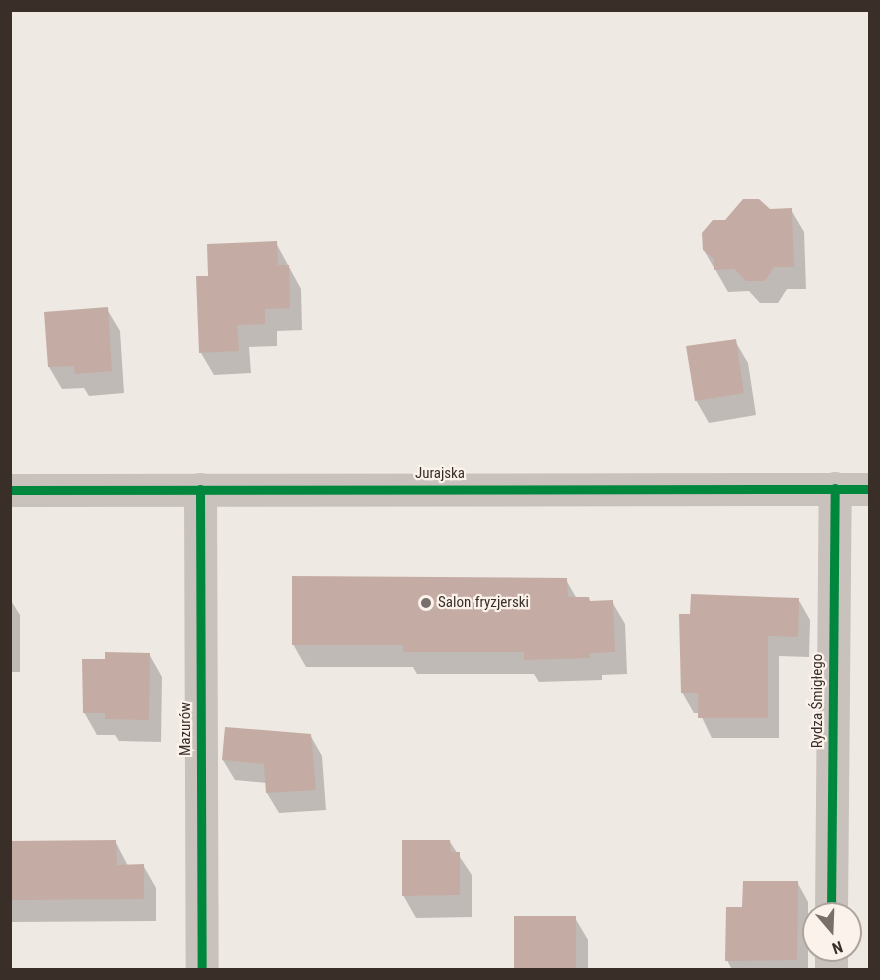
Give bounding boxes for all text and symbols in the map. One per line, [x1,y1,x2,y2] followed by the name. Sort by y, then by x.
[415,465,465,483] street label: Jurajska
[438,594,529,612] place label: Salon fryzjerski
[419,596,433,610] marker: Salon fryzjerski
[809,654,827,748] street label: Rydza Śmigłego
[177,702,195,756] street label: Mazurów
[802,902,862,962] north arrow
[830,937,845,958] text: N

